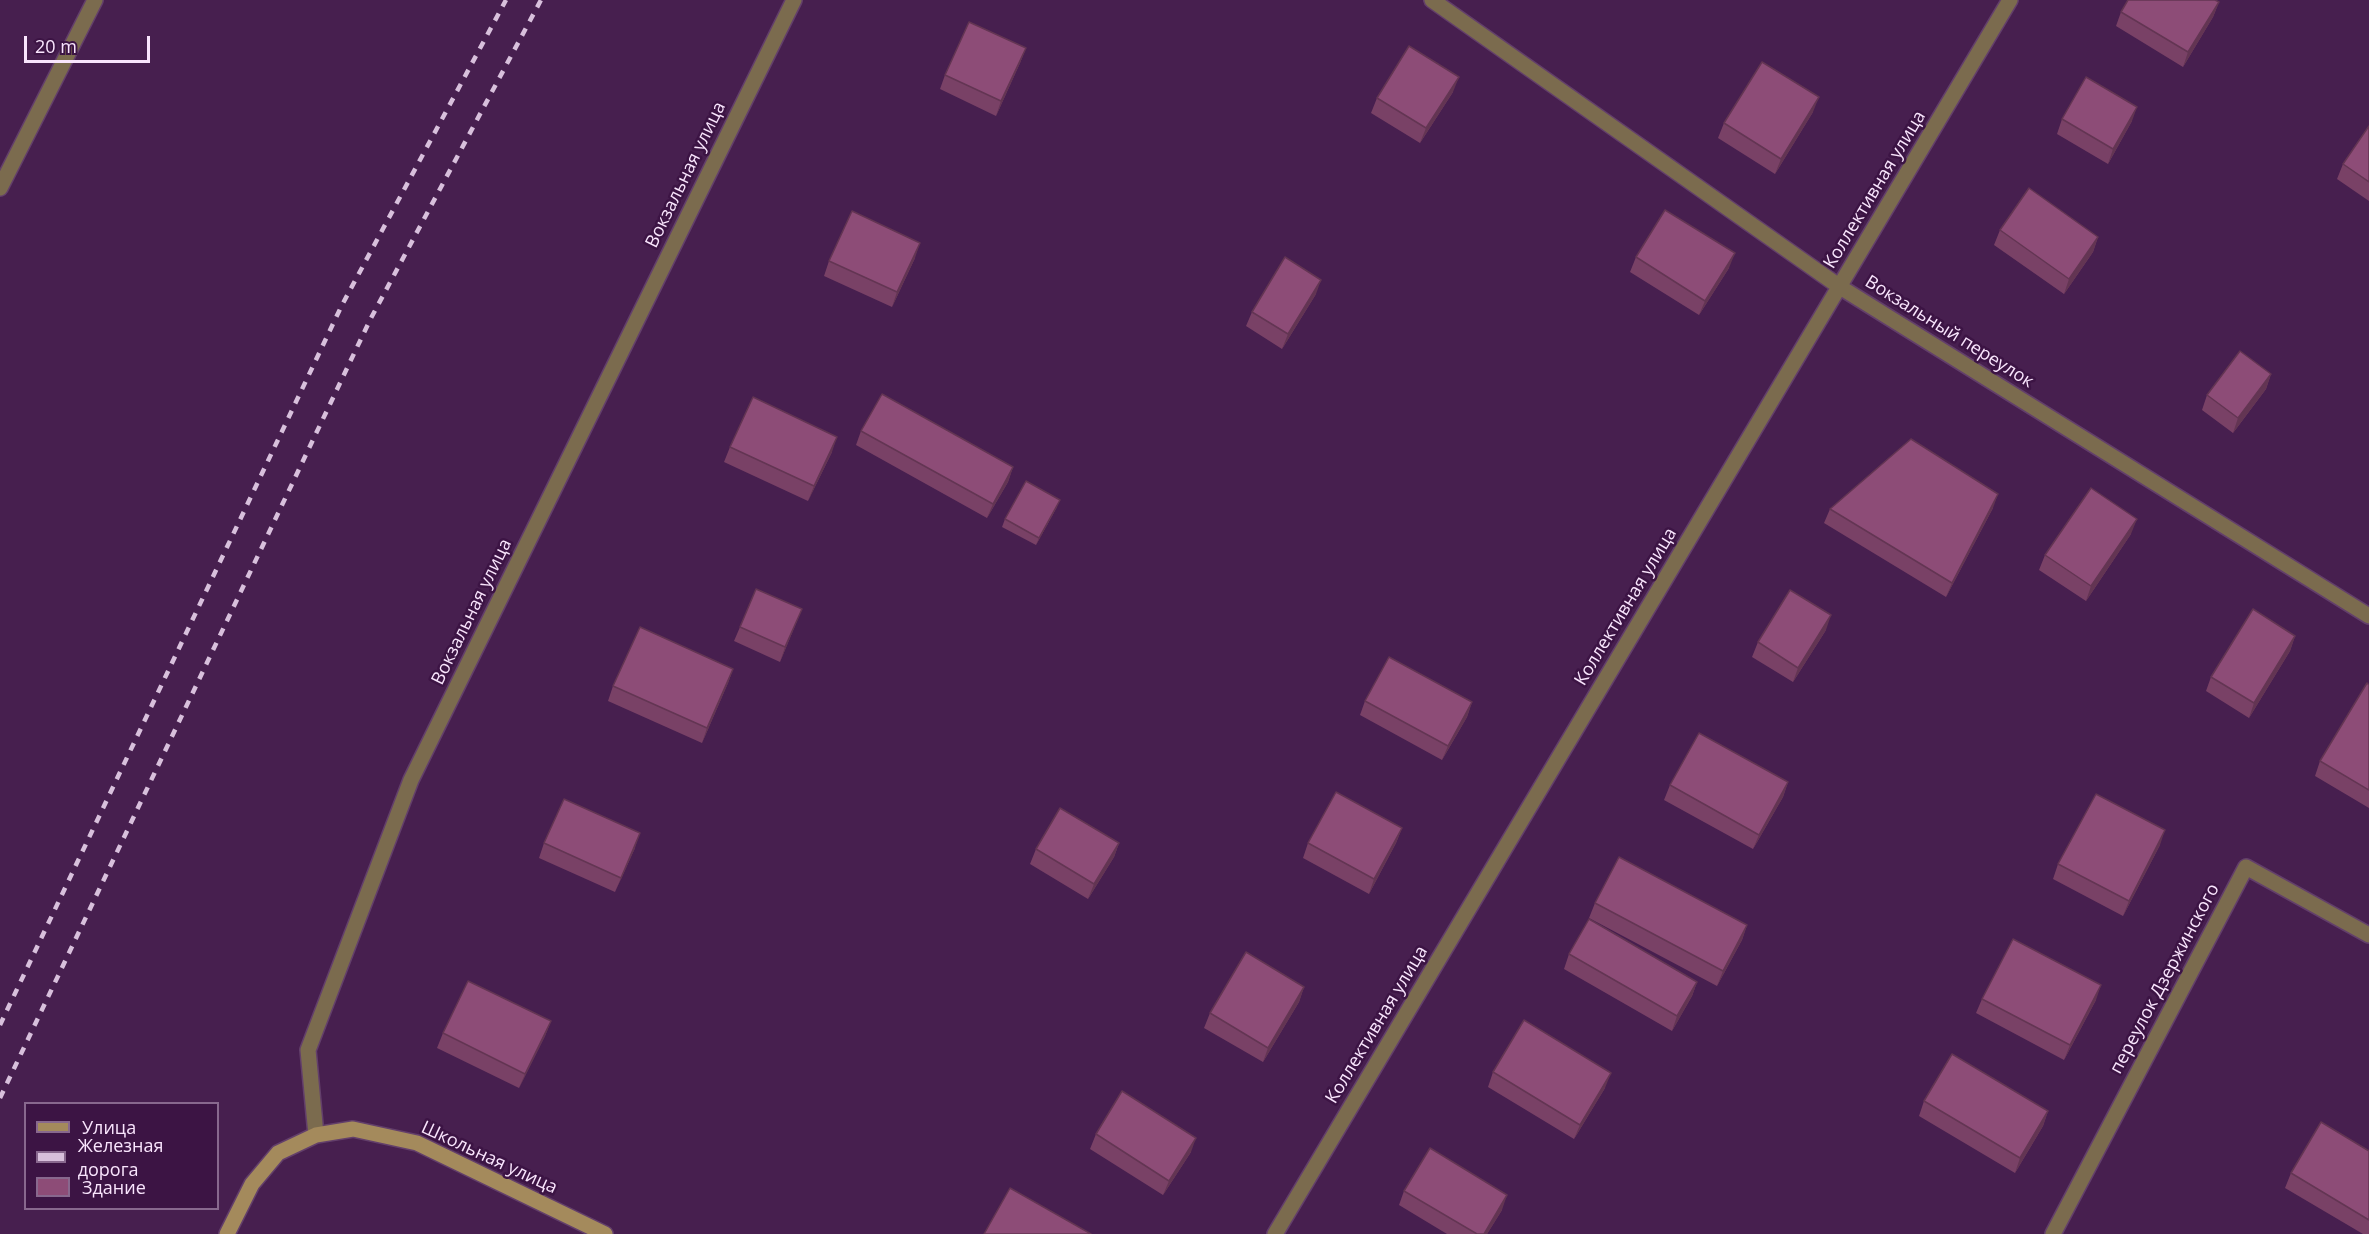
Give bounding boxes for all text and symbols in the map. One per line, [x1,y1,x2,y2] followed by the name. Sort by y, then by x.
[27,24,153,62] scale bar
[35,34,77,58] text: 20 m
[641,99,731,251] street label: Вокзальная улица
[1819,107,1931,273] street label: Коллективная улица
[1861,271,2037,393] street label: Вокзальный переулок
[1570,524,1682,690] street label: Коллективная улица
[427,536,517,688] street label: Вокзальная улица
[2106,880,2224,1078] street label: переулок Дзержинского
[1321,942,1433,1108] street label: Коллективная улица
[24,1102,219,1210] legend
[82,1115,136,1139] text: Улица
[418,1117,560,1199] street label: Школьная улица
[78,1133,163,1181] text: Железная дорога
[82,1175,146,1199] text: Здание

